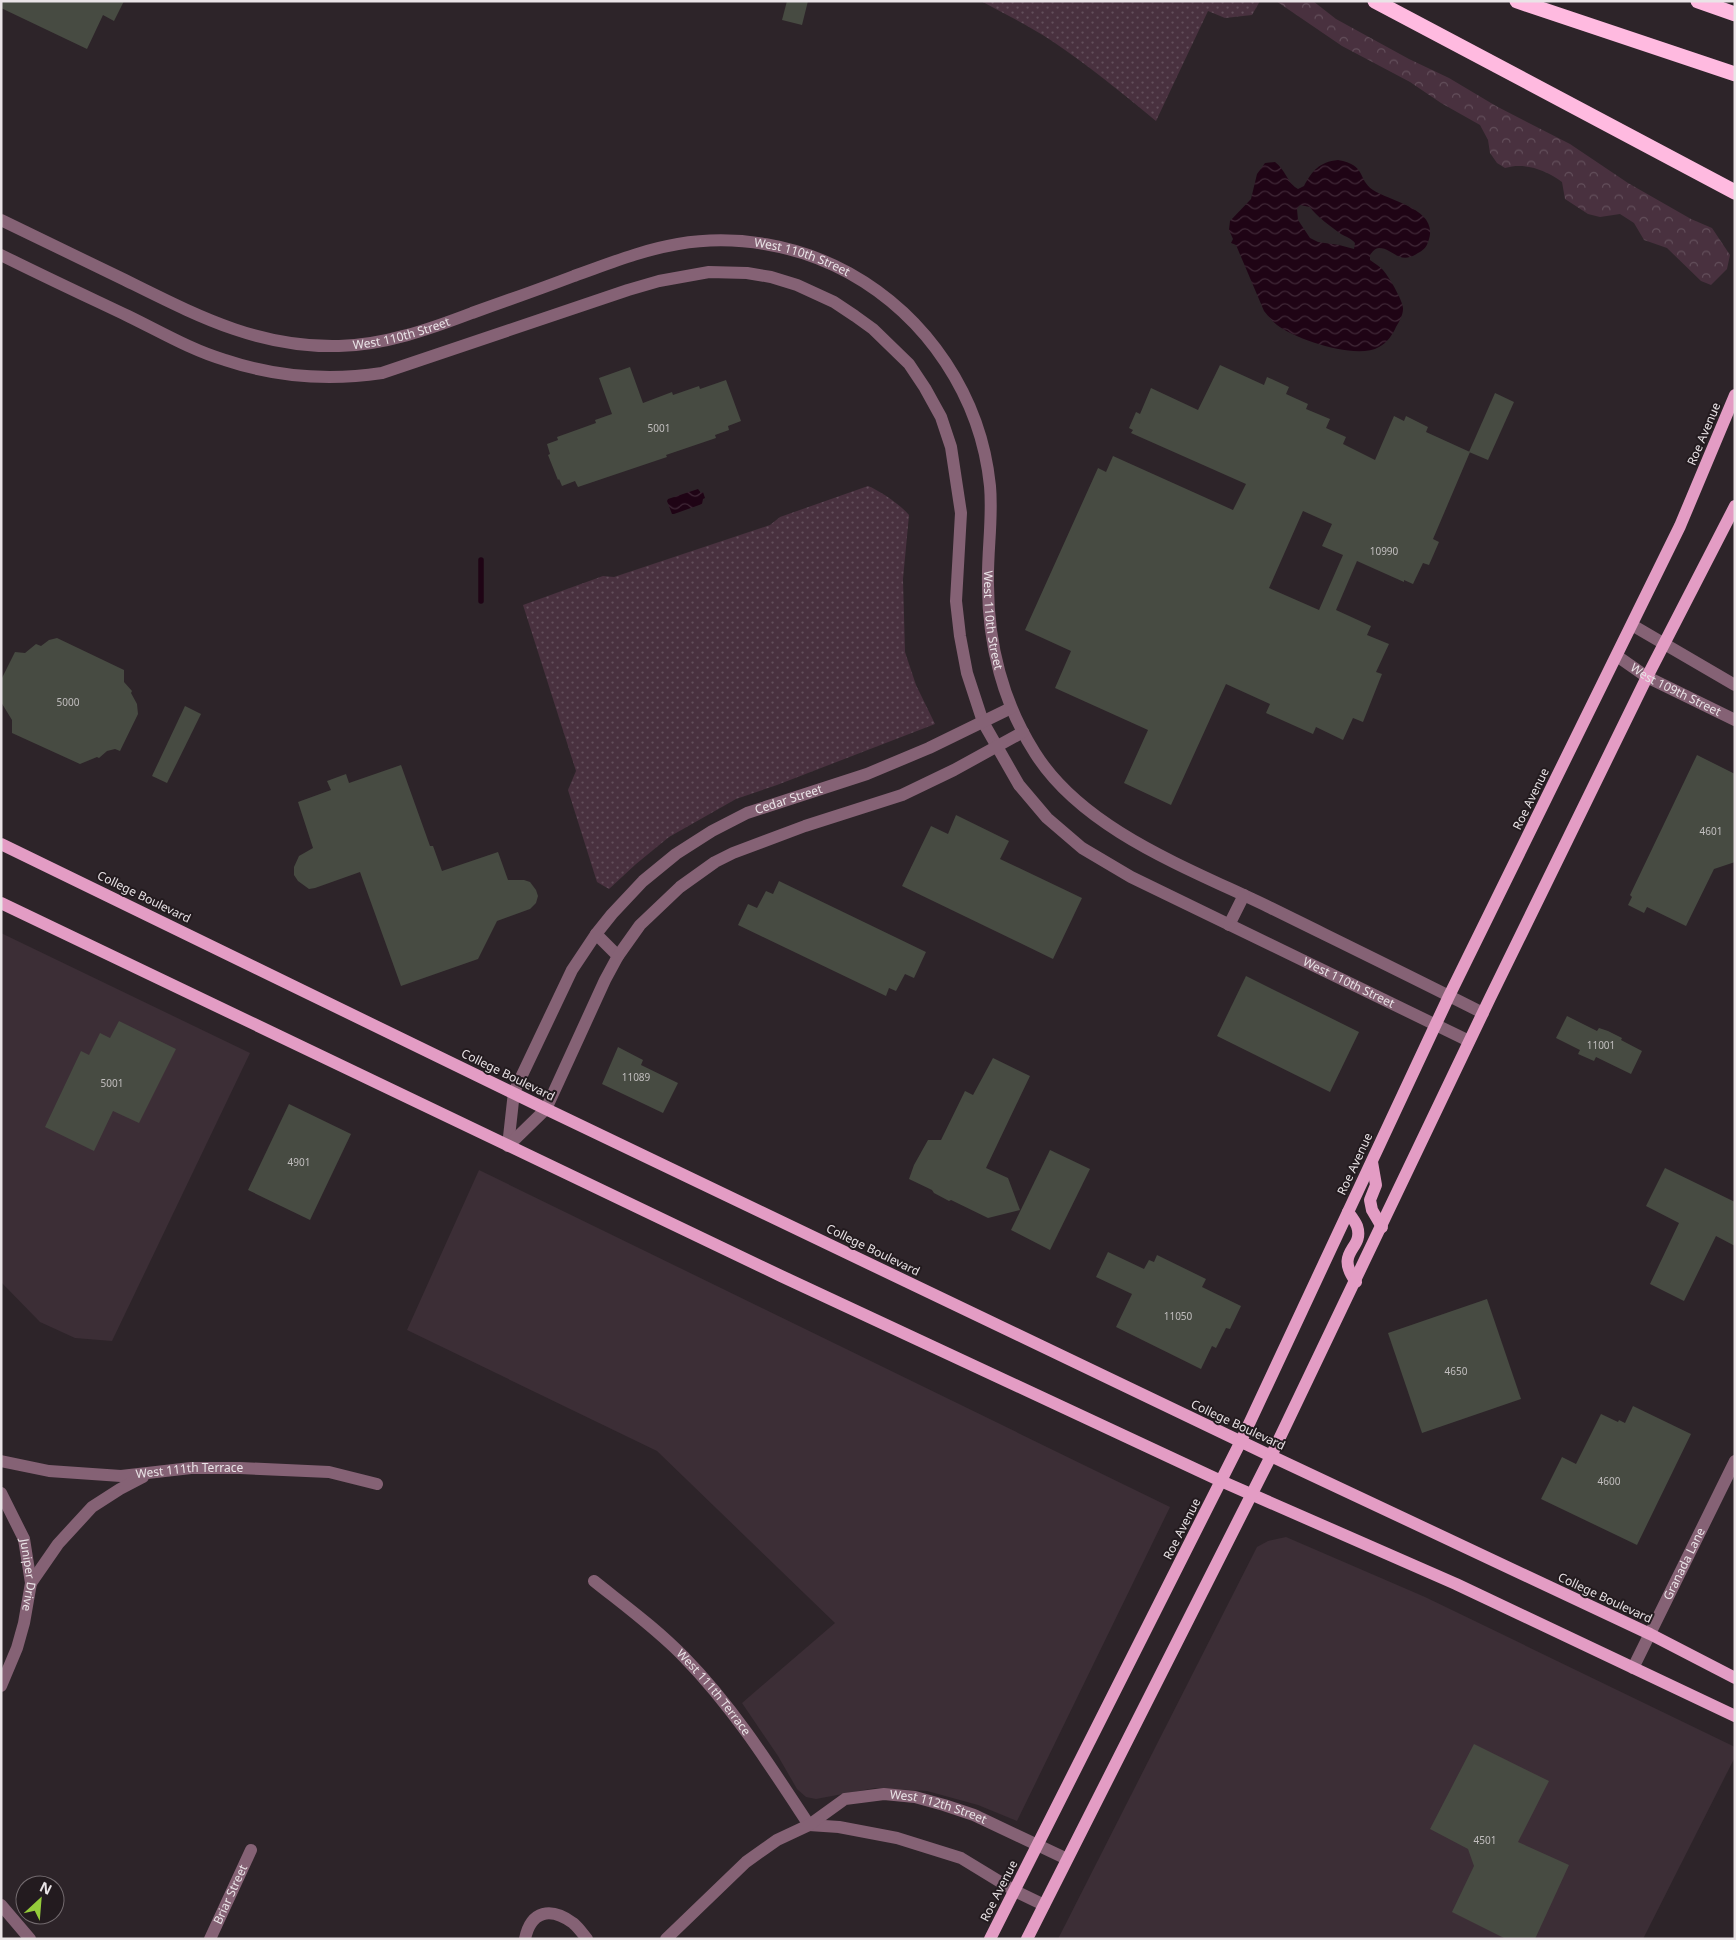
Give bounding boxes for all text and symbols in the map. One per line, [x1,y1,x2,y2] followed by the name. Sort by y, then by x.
[753,234,854,280] street label: West 110th Street
[352,313,453,353] street label: West 110th Street
[1683,400,1724,468] street label: Roe Avenue
[648,421,670,435] house number: 5001
[1370,544,1399,558] house number: 10990
[980,570,1008,672] street label: West 110th Street
[1627,659,1725,720] street label: West 109th Street
[57,695,80,709] house number: 5000
[1508,765,1553,833] street label: Roe Avenue
[752,780,825,818] street label: Cedar Street
[1700,824,1722,838] house number: 4601
[95,867,194,927] street label: College Boulevard
[1300,953,1398,1012] street label: West 110th Street
[1587,1038,1615,1052] house number: 11001
[459,1045,558,1105] street label: College Boulevard
[622,1070,651,1084] house number: 11089
[101,1076,123,1090] house number: 5001
[1333,1130,1376,1198] street label: Roe Avenue
[288,1155,310,1169] house number: 4901
[824,1220,923,1280] street label: College Boulevard
[1164,1309,1193,1323] house number: 11050
[1445,1364,1468,1378] house number: 4650
[1188,1395,1288,1454] street label: College Boulevard
[135,1459,244,1482] street label: West 111th Terrace
[1598,1474,1621,1488] house number: 4600
[1159,1495,1204,1562] street label: Roe Avenue
[1659,1524,1709,1603] street label: Granada Lane
[16,1537,40,1613] street label: Juniper Drive
[1555,1568,1655,1627] street label: College Boulevard
[673,1645,755,1739] street label: West 111th Terrace
[889,1786,990,1828] street label: West 112th Street
[1474,1833,1496,1847] house number: 4501
[976,1857,1021,1924] street label: Roe Avenue
[209,1861,251,1927] street label: Briar Street
[15,1875,65,1925] north arrow
[37,1877,55,1899] text: N

